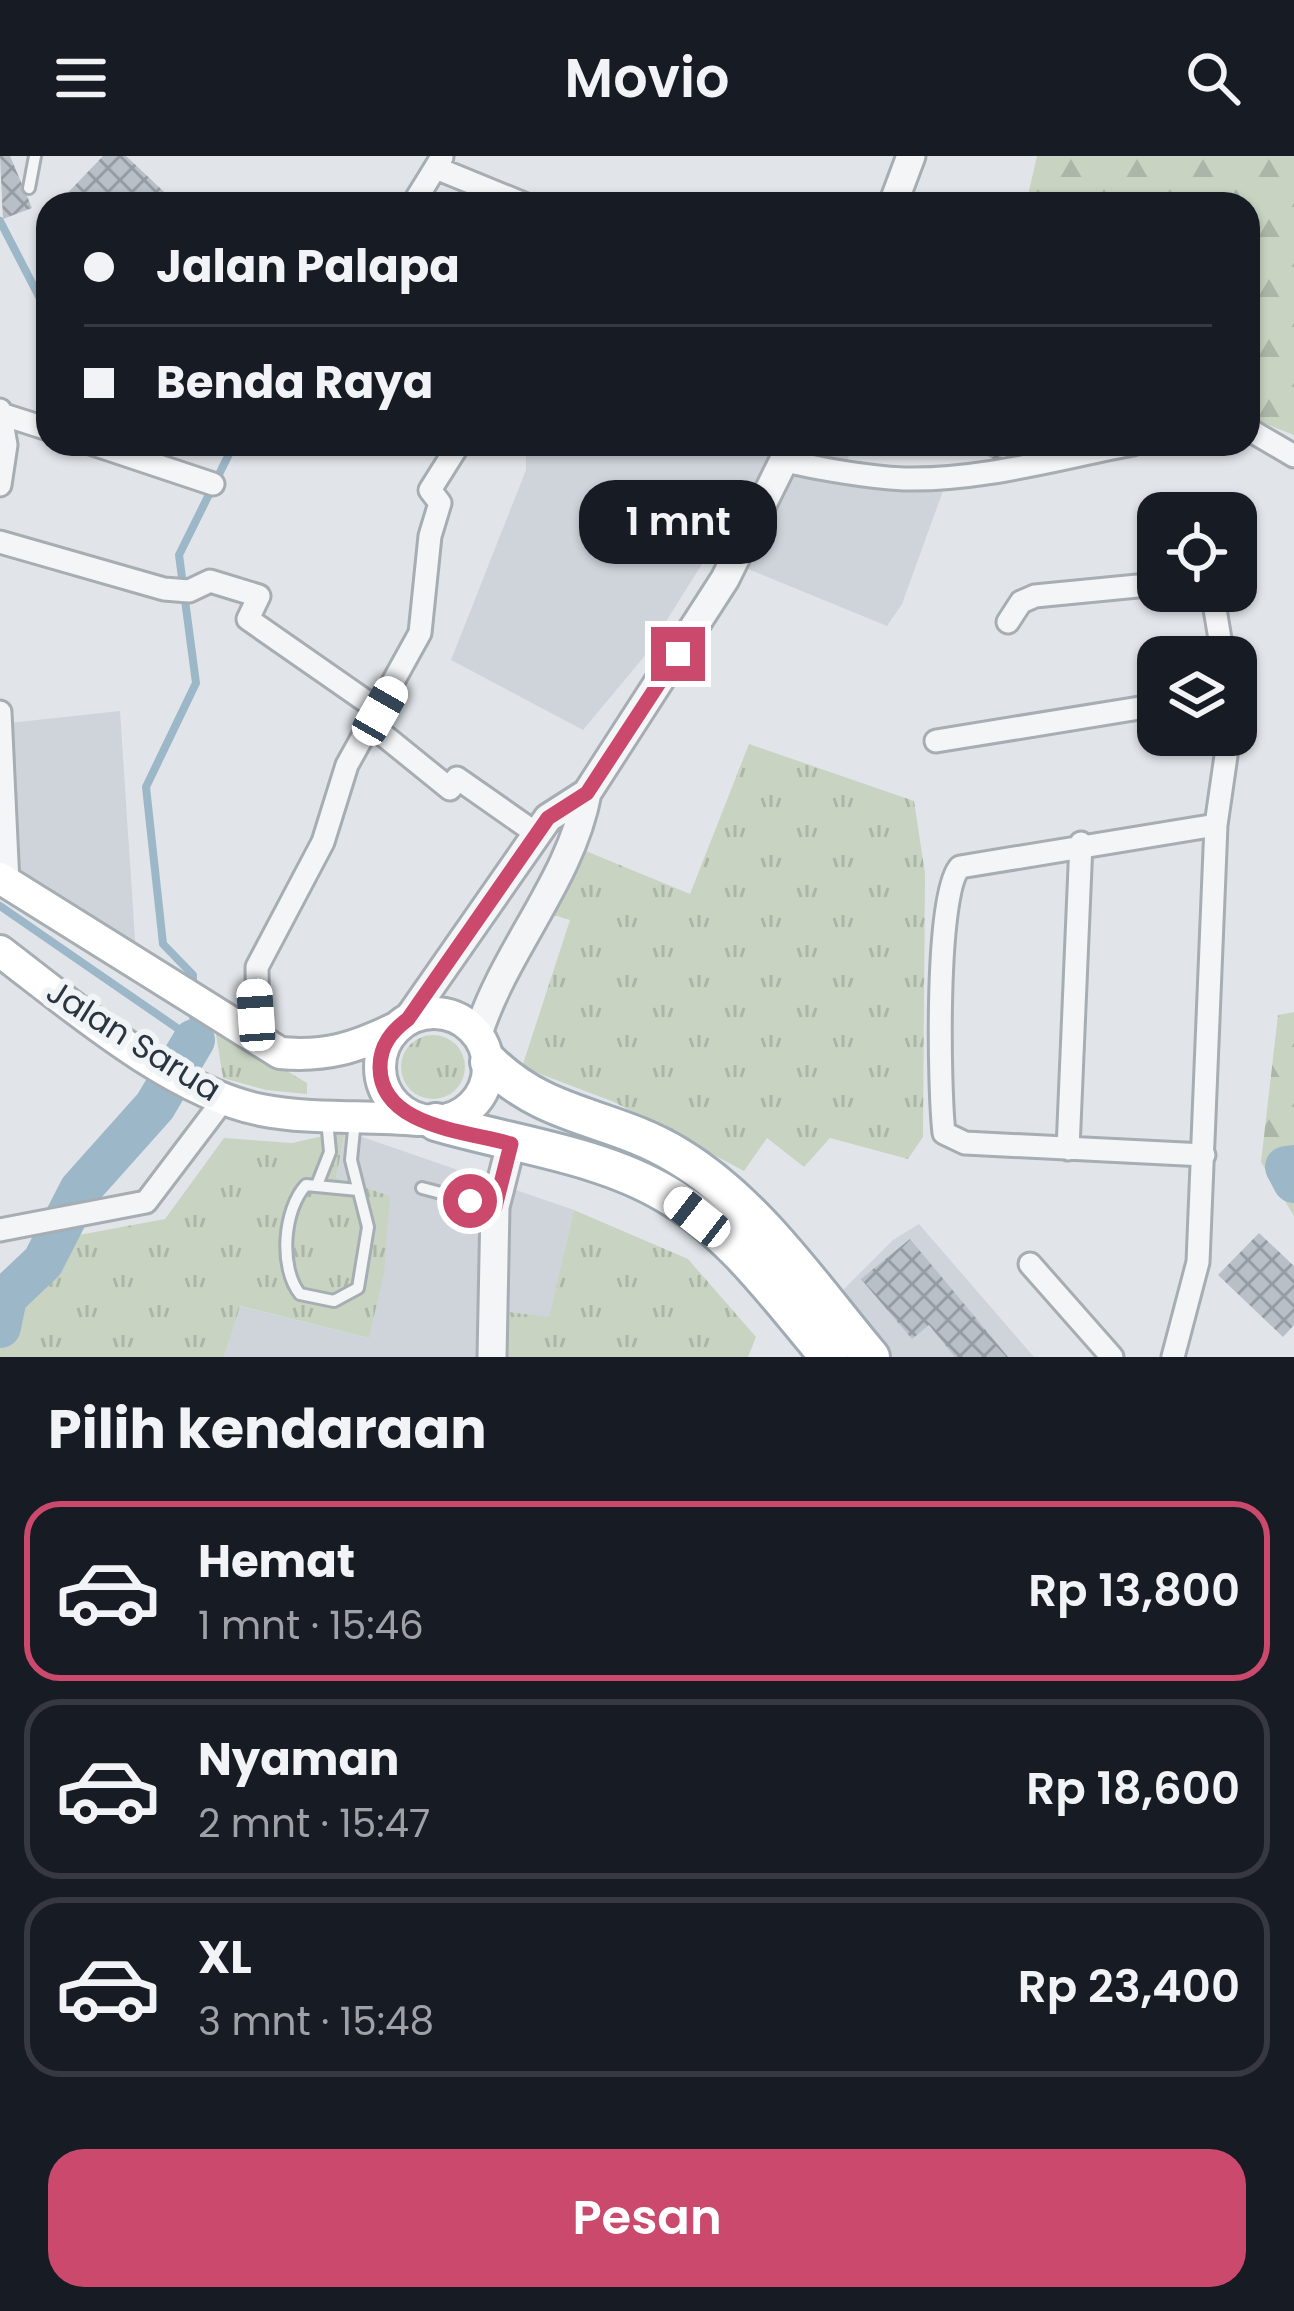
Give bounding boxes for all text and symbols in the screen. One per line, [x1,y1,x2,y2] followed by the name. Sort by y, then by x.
[565,40,729,116] text: Movio
[48,45,114,111] icon: menu
[1180,45,1246,111] icon: search
[156,235,460,298] text: Jalan Palapa
[156,351,433,414] text: Benda Raya
[579,480,777,564] callout: 1 mnt
[1137,492,1257,756] map controls
[1137,492,1257,612] button: locate
[625,494,731,549] text: 1 mnt
[651,627,705,681] route end
[1137,636,1257,756] button: layers
[346,671,414,751] car
[38,968,230,1113] street label: Jalan Sarua
[236,978,276,1052] car
[443,1174,497,1228] route start
[658,1181,736,1253] car
[48,1391,487,1467] text: Pilih kendaraan
[198,1530,355,1593] text: Hemat
[54,1537,162,1645] icon: car
[1028,1559,1240,1622] text: Rp 13,800
[198,1598,424,1653] text: 1 mnt · 15:46
[198,1728,399,1791] text: Nyaman
[54,1735,162,1843] icon: car
[1026,1757,1240,1820] text: Rp 18,600
[198,1796,430,1851] text: 2 mnt · 15:47
[198,1926,252,1989] text: XL
[54,1933,162,2041] icon: car
[1018,1955,1240,2018] text: Rp 23,400
[198,1994,434,2049] text: 3 mnt · 15:48
[48,2149,1246,2287] button: Pesan

